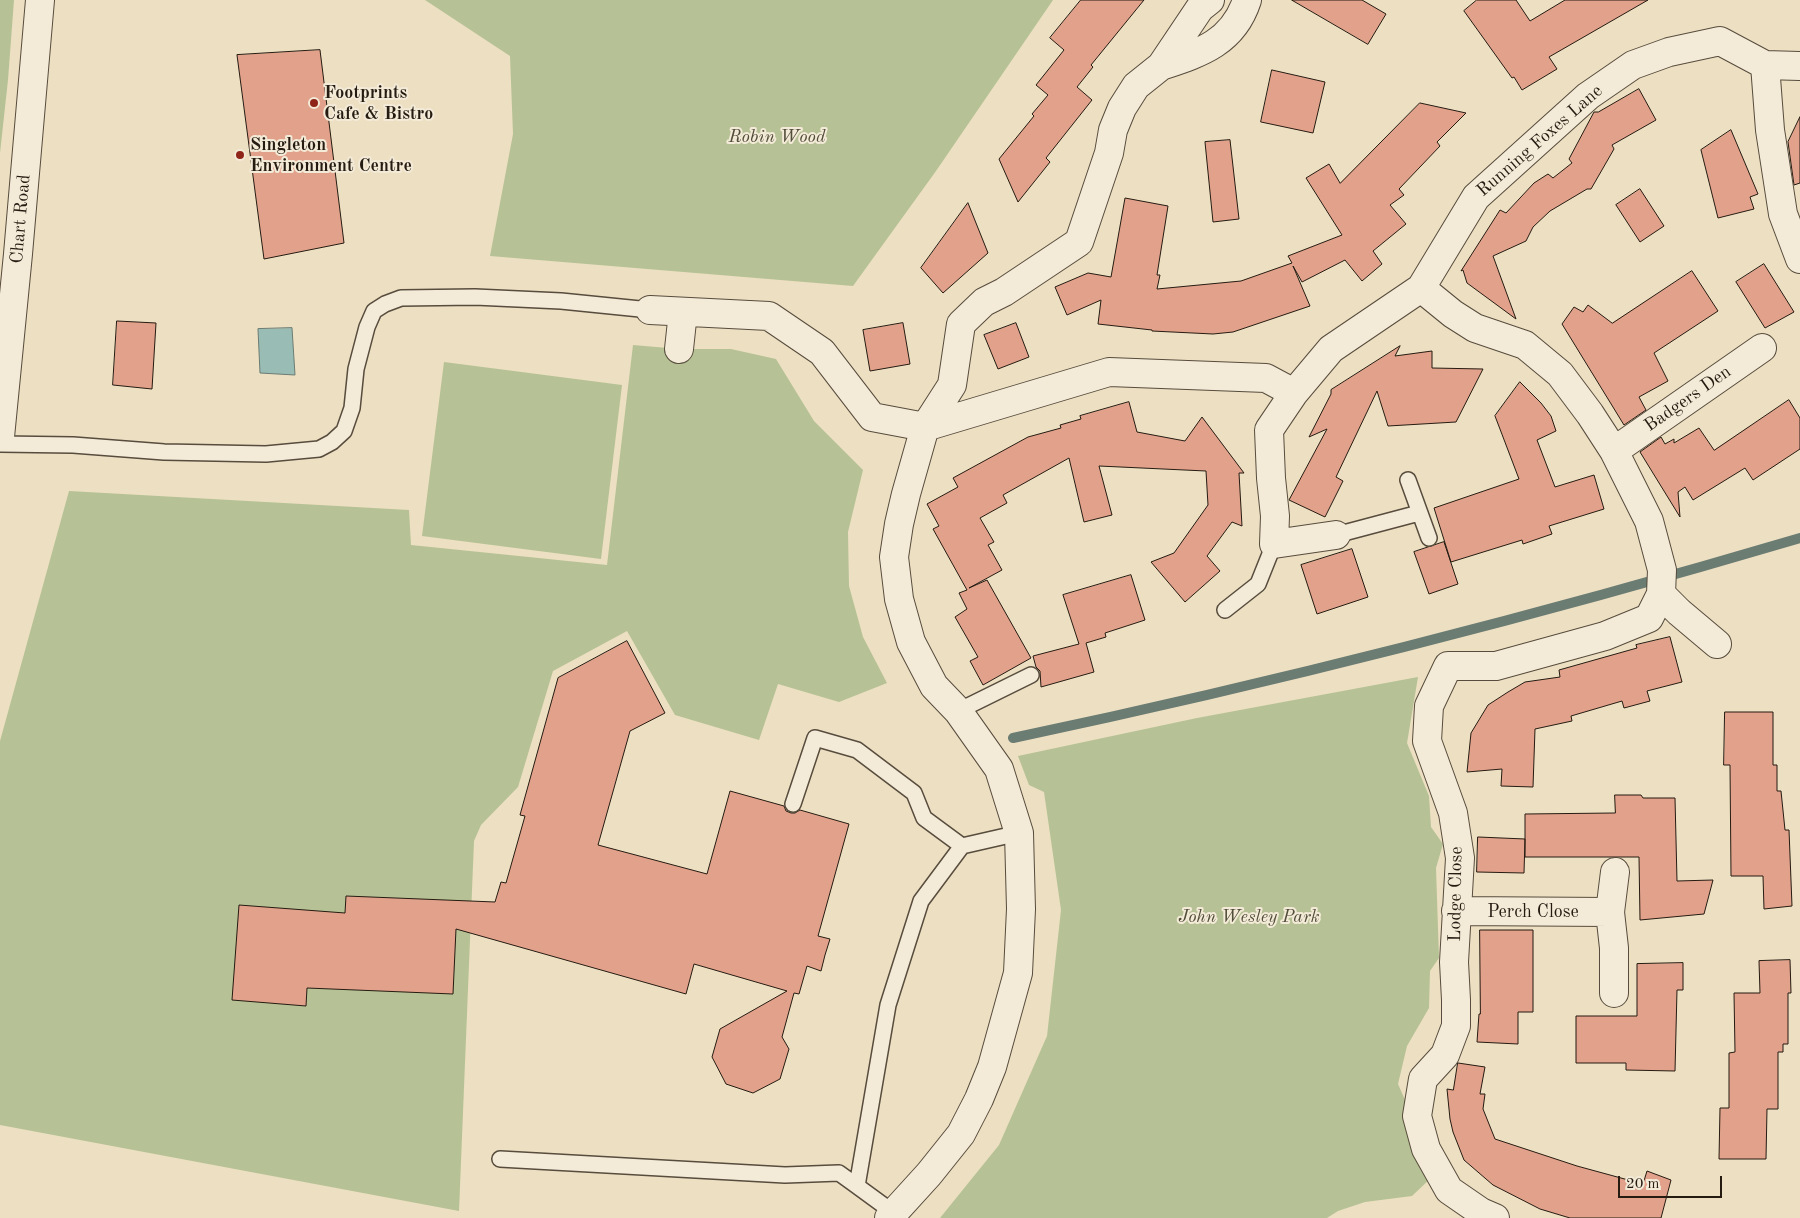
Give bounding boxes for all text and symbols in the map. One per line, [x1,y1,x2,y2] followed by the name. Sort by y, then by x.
[1473,80,1607,202] street label: Running Foxes Lane
[324,82,433,125] place label: Footprints Cafe & Bistro
[308,97,320,109] marker: Footprints Cafe & Bistro
[729,126,825,148] park label: Robin Wood
[250,134,412,176] place label: Singleton Environment Centre
[234,149,246,161] marker: Singleton Environment Centre
[6,173,36,265] street label: Chart Road
[1640,361,1736,437] street label: Badgers Den
[1444,846,1468,942] street label: Lodge Close
[1487,901,1579,923] street label: Perch Close
[1179,906,1319,928] park label: John Wesley Park
[1620,1166,1724,1198] scale bar
[1626,1177,1660,1192] text: 20 m

